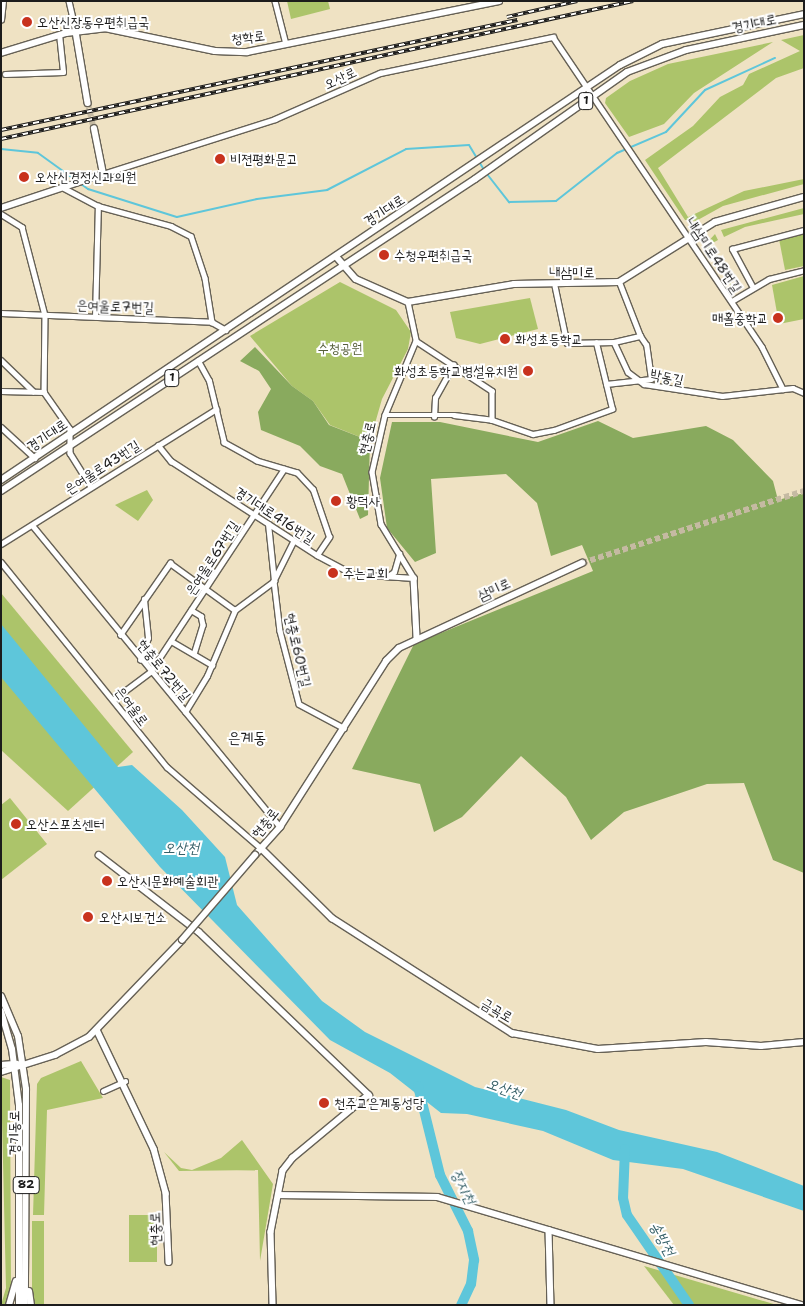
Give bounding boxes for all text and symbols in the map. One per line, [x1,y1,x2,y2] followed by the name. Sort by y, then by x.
[730,10,778,36] street label: 경기대로
[37,14,150,30] place label: 오산신장동우편취급국
[21,16,33,28] marker: 오산신장동우편취급국
[230,27,266,47] street label: 청학로
[321,63,359,93] street label: 오산로
[577,92,595,110] road number: 1
[230,151,298,167] place label: 비젼평화문고
[214,153,226,165] marker: 비젼평화문고
[35,169,136,185] place label: 오산신경정신과의원
[17,170,31,184] marker: 오산신경정신과의원
[361,191,407,229] street label: 경기대로
[683,214,745,296] street label: 내삼미로48번길
[394,247,473,263] place label: 수청우편취급국
[378,249,390,261] marker: 수청우편취급국
[549,264,595,280] street label: 내삼미로
[76,296,154,316] street label: 은여울로7번길
[712,310,768,326] place label: 매홀중학교
[772,312,784,324] marker: 매홀중학교
[515,331,583,347] place label: 화성초등학교
[499,333,511,345] marker: 화성초등학교
[317,340,363,356] park label: 수청공원
[394,363,518,379] place label: 화성초등학교병설유치원
[522,365,534,377] marker: 화성초등학교병설유치원
[649,365,685,389] street label: 박동길
[163,368,181,388] road number: 1
[24,415,70,455] street label: 경기대로
[355,420,379,456] street label: 현충로
[61,436,143,498] street label: 은여울로43번길
[232,483,318,547] street label: 경기대로416번길
[346,493,380,509] place label: 황덕사
[330,495,342,507] marker: 황덕사
[182,518,242,598] street label: 은여울로67번길
[343,565,388,581] place label: 주는교회
[327,567,339,579] marker: 주는교회
[475,574,513,604] street label: 삼미로
[281,611,315,689] street label: 현충로60번길
[134,636,194,704] street label: 현충로72번길
[112,683,152,729] street label: 은여울로
[228,728,266,748] district label: 은계동
[248,805,282,841] street label: 현충로
[26,816,105,832] place label: 오산스포츠센터
[10,818,22,830] marker: 오산스포츠센터
[163,840,199,858] water label: 오산천
[117,873,218,889] place label: 오산시문화예술회관
[101,875,113,887] marker: 오산시문화예술회관
[99,909,167,925] place label: 오산시보건소
[81,910,95,924] marker: 오산시보건소
[478,994,516,1026] street label: 금곡로
[484,1075,524,1103] water label: 오산천
[334,1095,424,1111] place label: 천주교은계동성당
[318,1097,330,1109] marker: 천주교은계동성당
[6,1110,22,1156] street label: 경기동로
[447,1167,479,1207] water label: 장지천
[12,1176,40,1194] road number: 82
[146,1212,164,1246] street label: 현충로
[645,1219,679,1259] water label: 송방천

